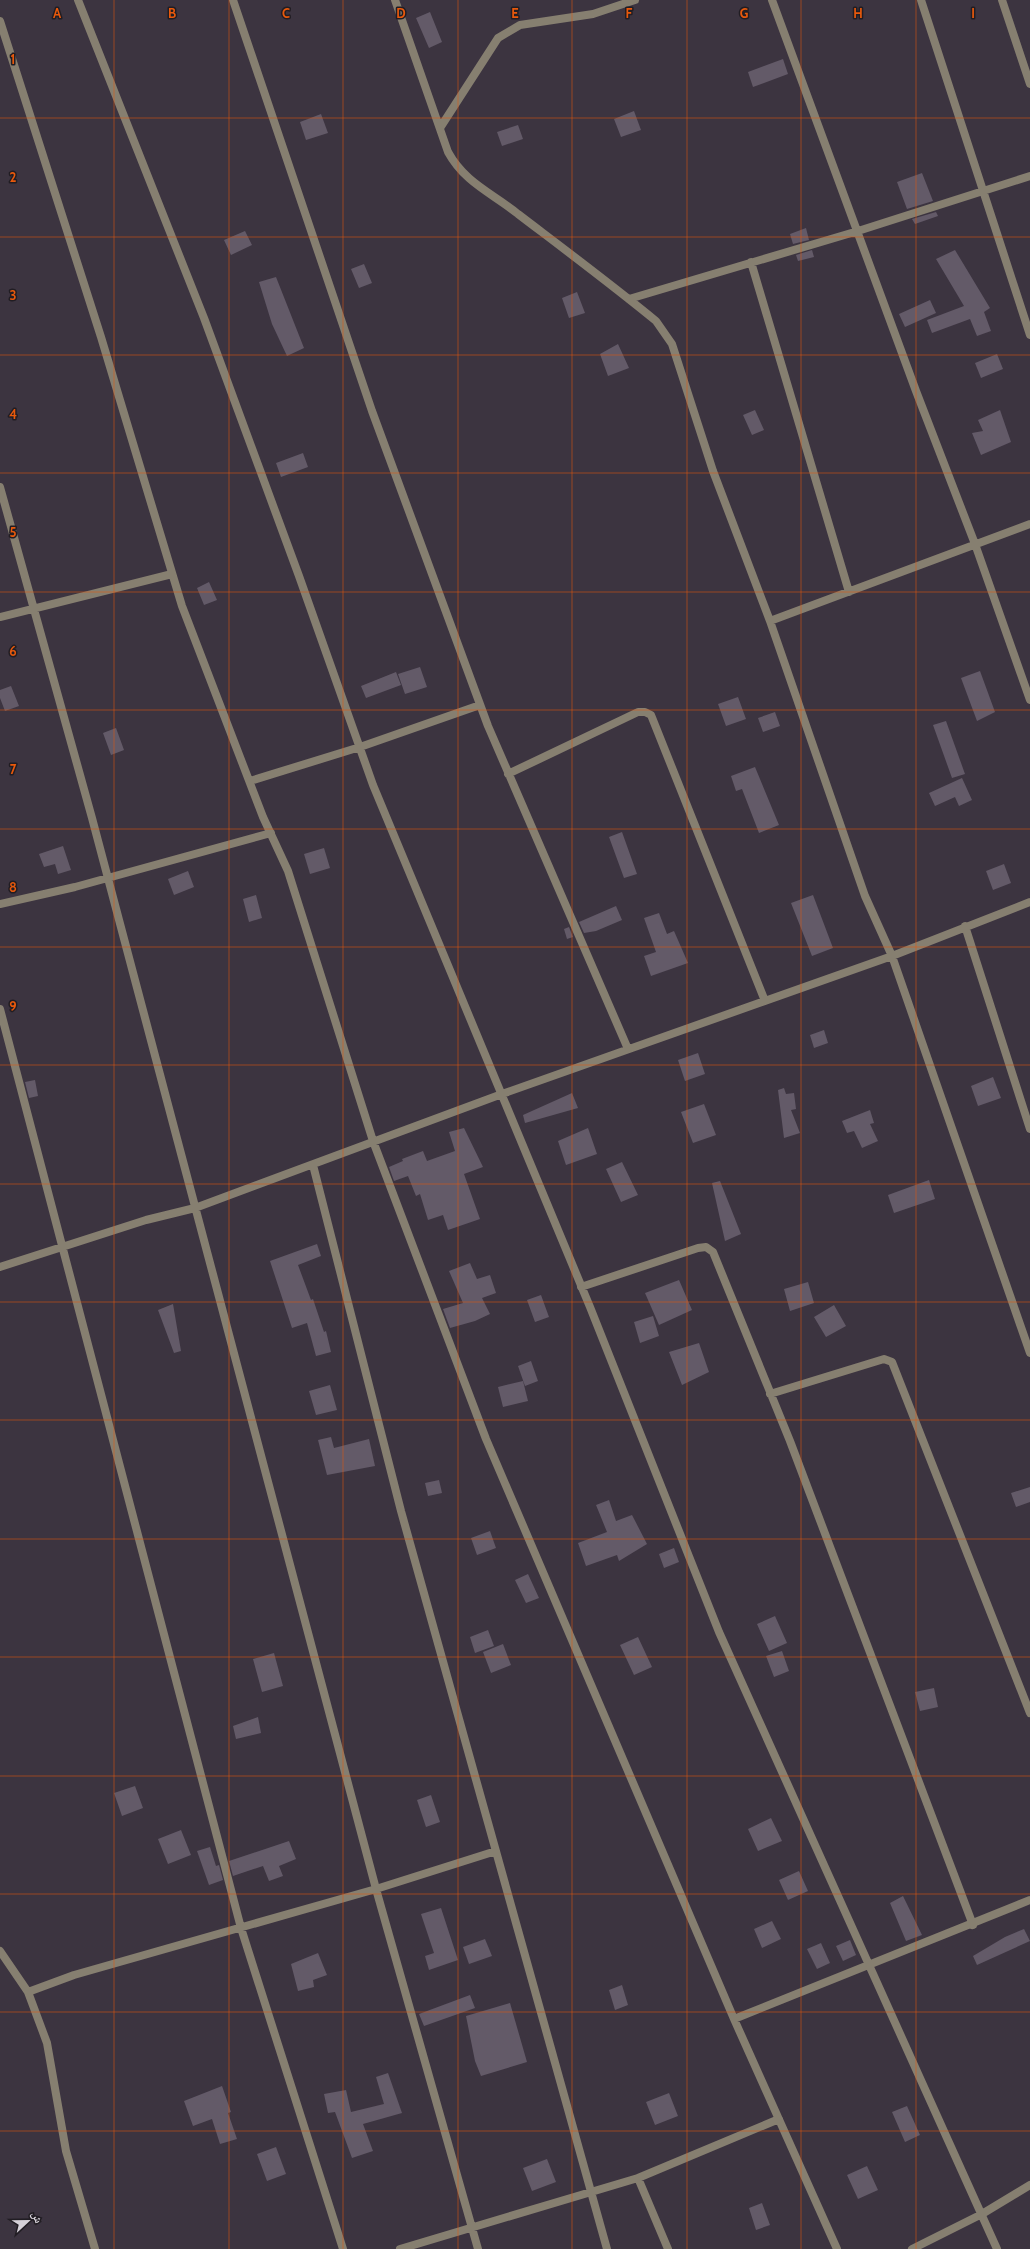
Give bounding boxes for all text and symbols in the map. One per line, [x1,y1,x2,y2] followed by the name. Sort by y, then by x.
[53,5,62,21] text: A
[168,5,176,21] text: B
[282,5,290,21] text: C
[396,5,406,21] text: D
[511,5,519,21] text: E
[626,5,633,21] text: F
[740,5,749,21] text: G
[853,5,863,21] text: H
[971,5,975,21] text: I
[11,51,15,67] text: 1
[10,169,17,185] text: 2
[9,287,17,303] text: 3
[9,406,17,422] text: 4
[10,524,17,540] text: 5
[9,643,17,659] text: 6
[10,761,17,777] text: 7
[9,879,17,895] text: 8
[9,998,17,1014] text: 9
[8,2201,48,2241] north arrow
[28,2209,46,2226] text: ش

